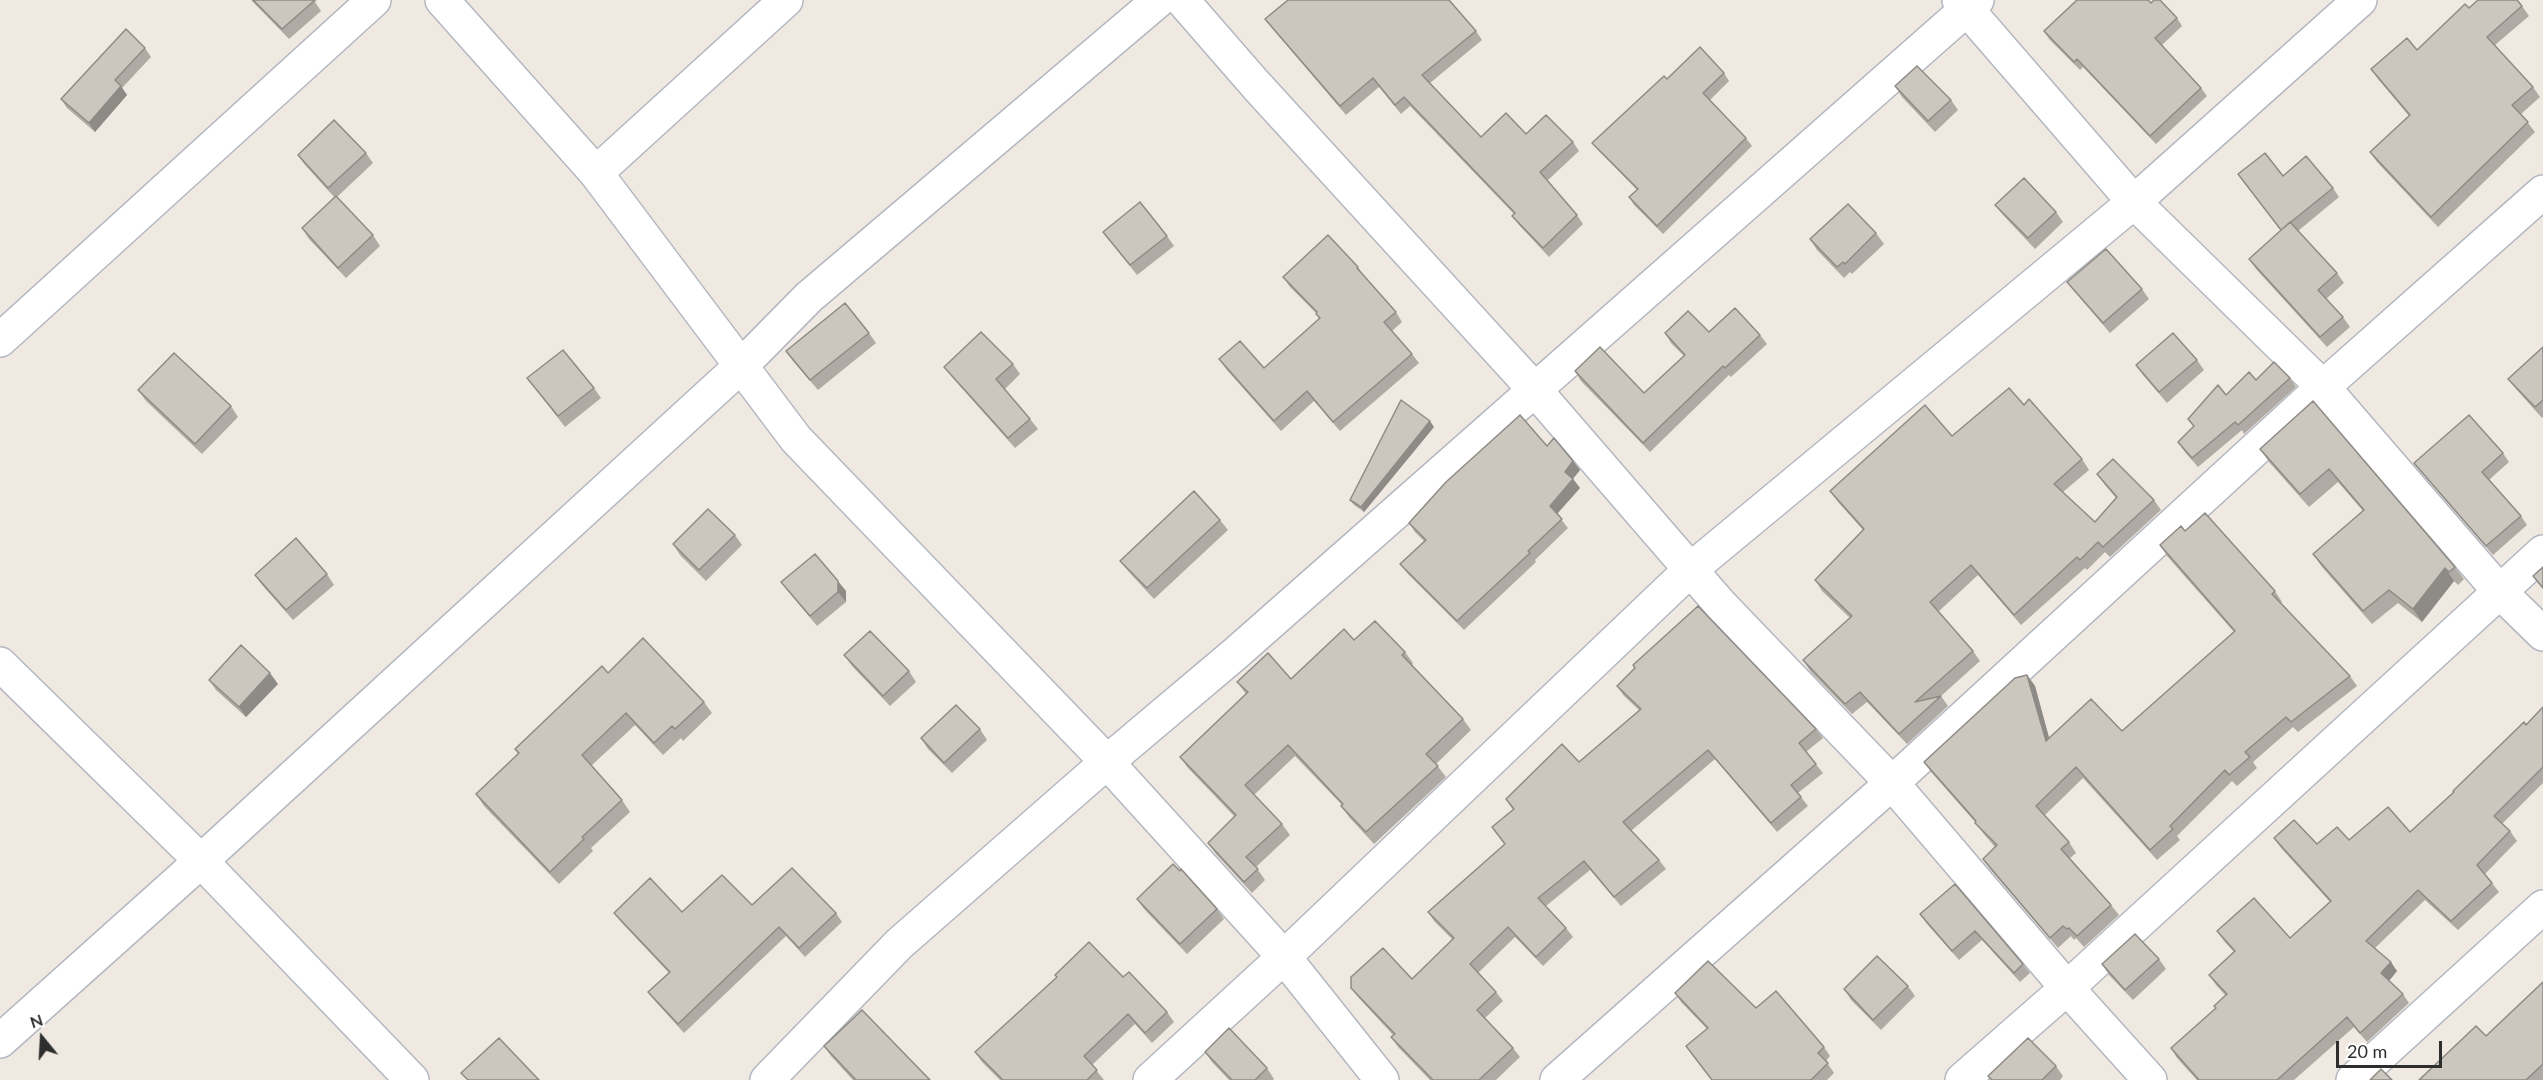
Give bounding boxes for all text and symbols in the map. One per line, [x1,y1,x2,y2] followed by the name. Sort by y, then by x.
[12,1008,72,1068] north arrow
[27,1009,45,1031] text: N
[2339,1029,2446,1067] scale bar
[2347,1040,2387,1062] text: 20 m

